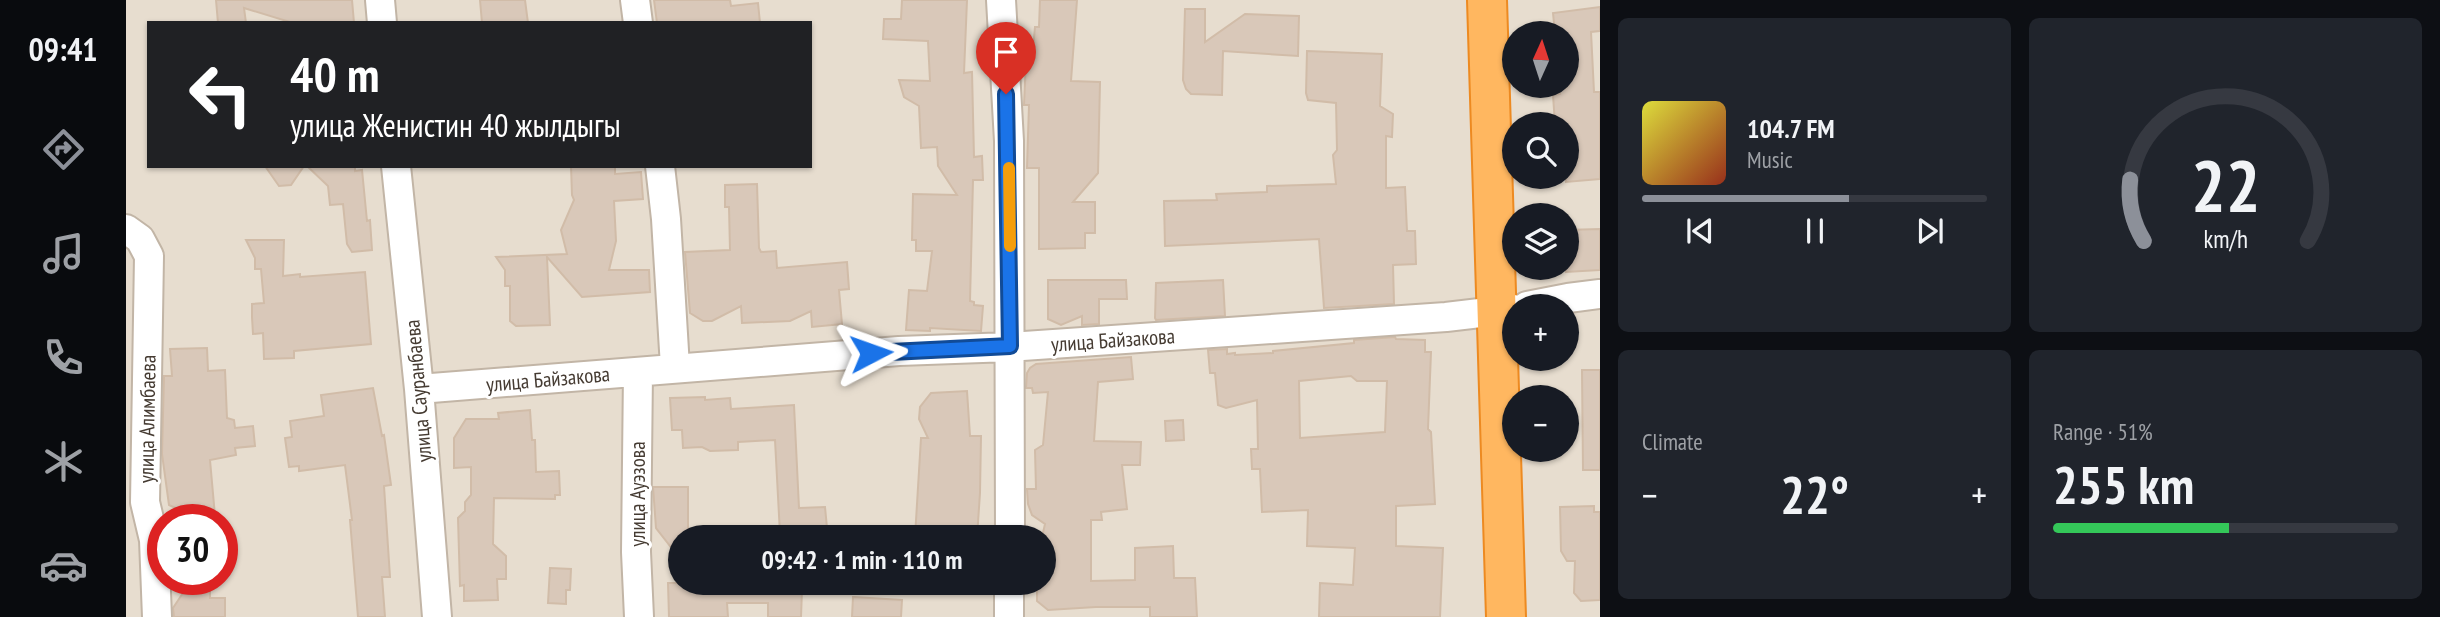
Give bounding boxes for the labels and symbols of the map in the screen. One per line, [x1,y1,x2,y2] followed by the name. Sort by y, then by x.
[1502,21,1578,98] north arrow
[976,22,1036,94] pin
[834,316,908,390] position arrow
[398,319,438,463] street label: улица Сауранбаева
[1050,322,1176,358] street label: улица Байзакова
[132,355,162,483] street label: улица Алимбаева
[485,360,611,398] street label: улица Байзакова
[624,441,651,547] street label: улица Ауэзова
[147,504,238,595] speed limit sign: 30

